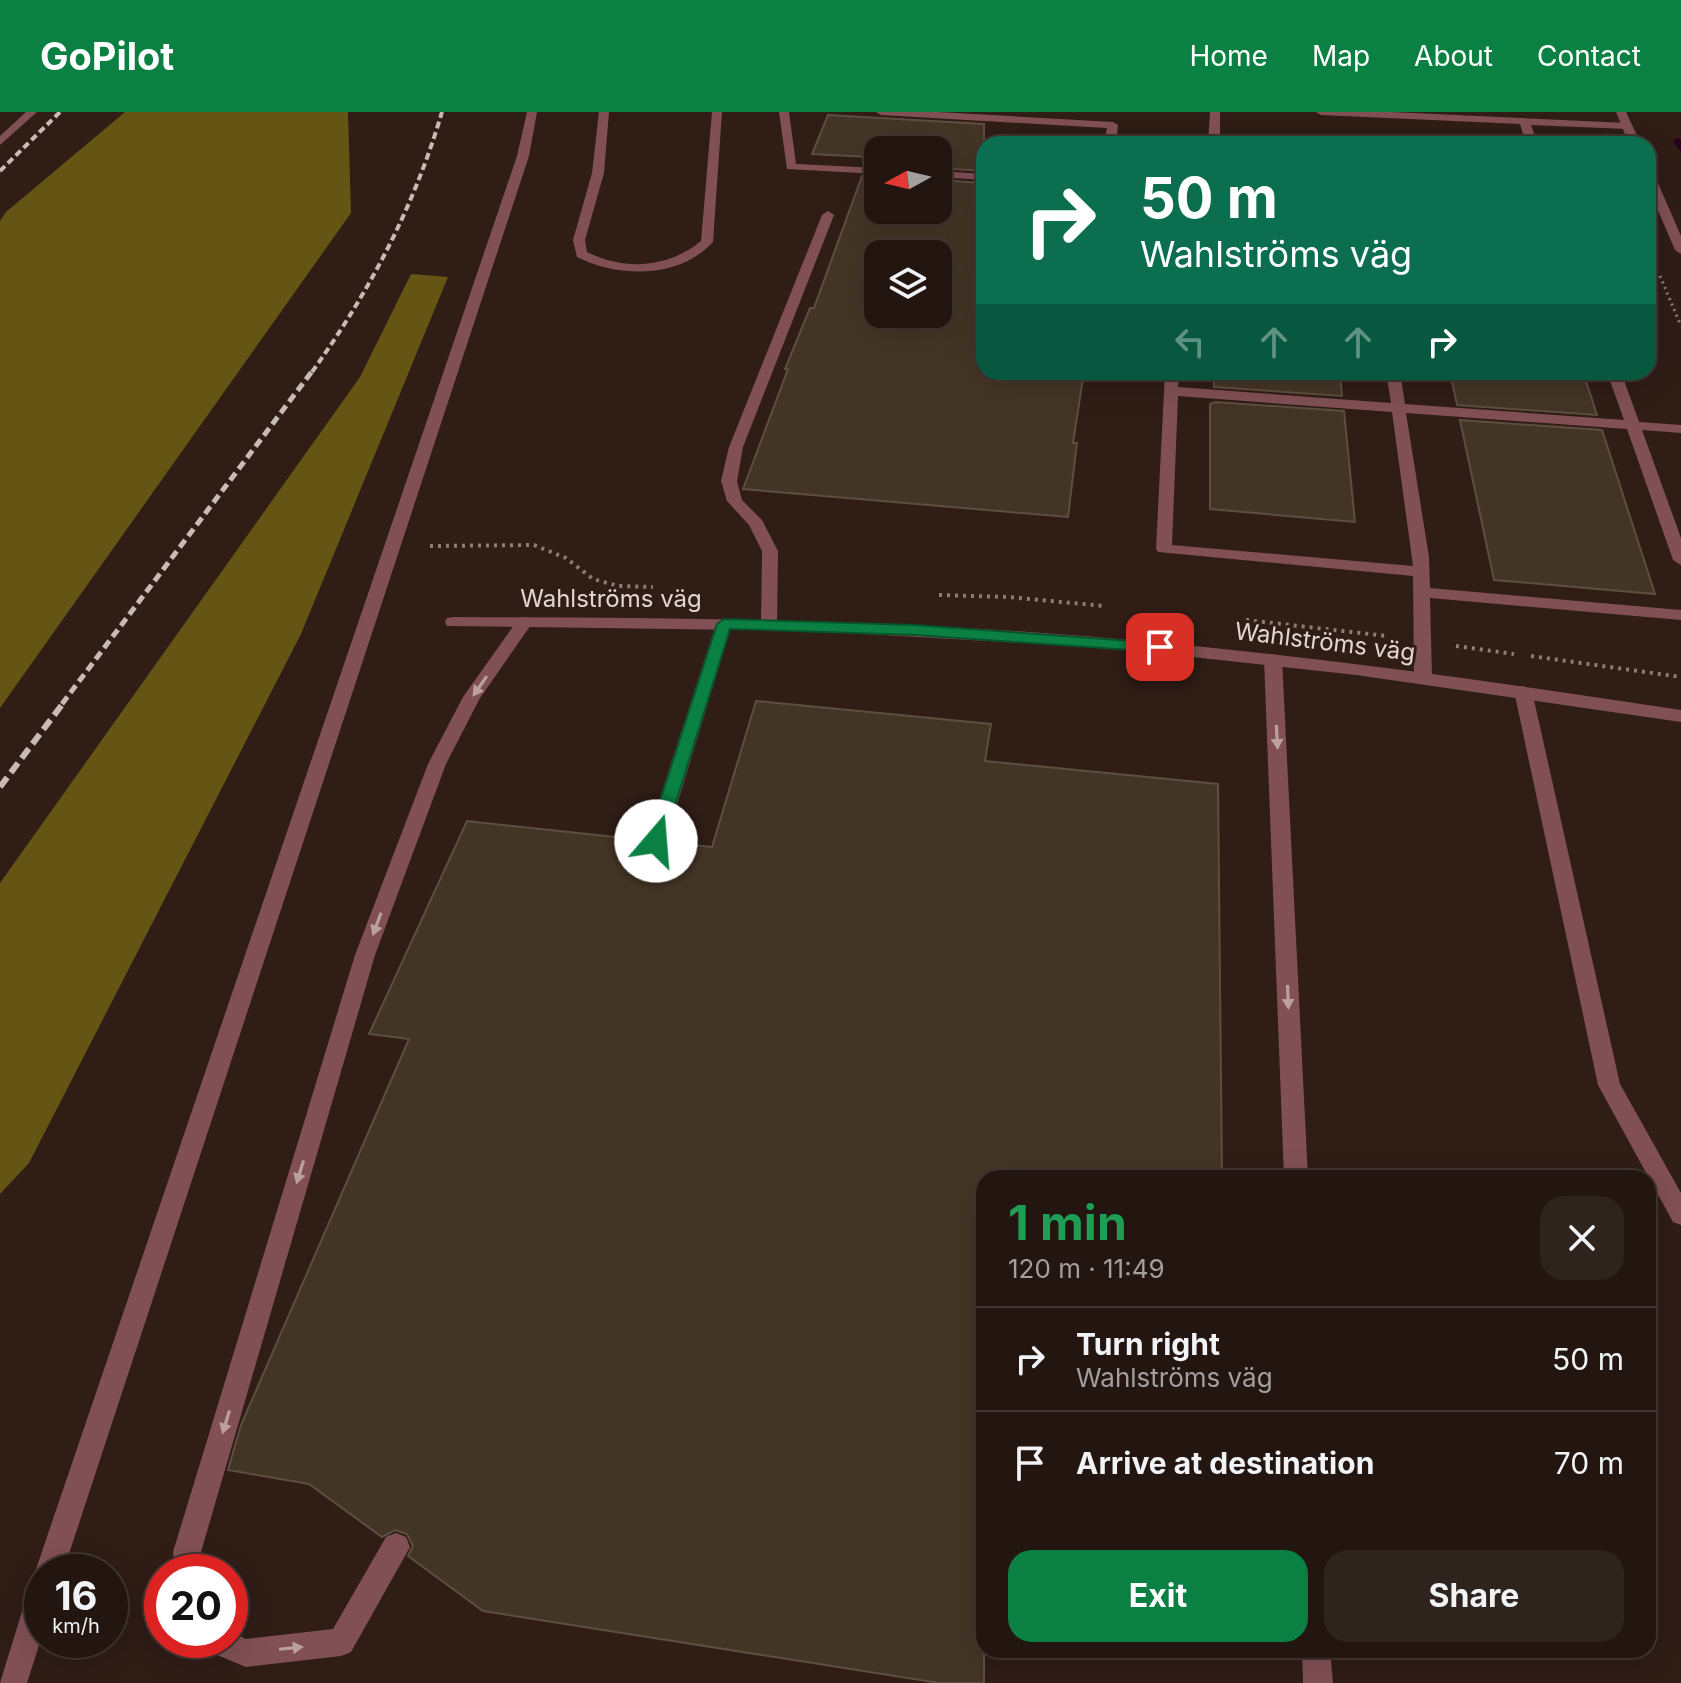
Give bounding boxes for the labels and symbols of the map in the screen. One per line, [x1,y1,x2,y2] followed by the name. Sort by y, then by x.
[864,136,952,224] north arrow
[520,584,702,613] street label: Wahlströms väg
[1126,613,1194,681] pin
[1233,616,1417,667] street label: Wahlströms väg
[473,676,488,697] one-way arrow
[1270,725,1283,750] one-way arrow
[614,799,698,883] position arrow
[370,912,383,936] one-way arrow
[1282,985,1295,1010] one-way arrow
[293,1161,306,1185] one-way arrow
[219,1410,232,1434] one-way arrow
[144,1554,248,1658] speed limit sign: 20
[278,1642,303,1655] one-way arrow

